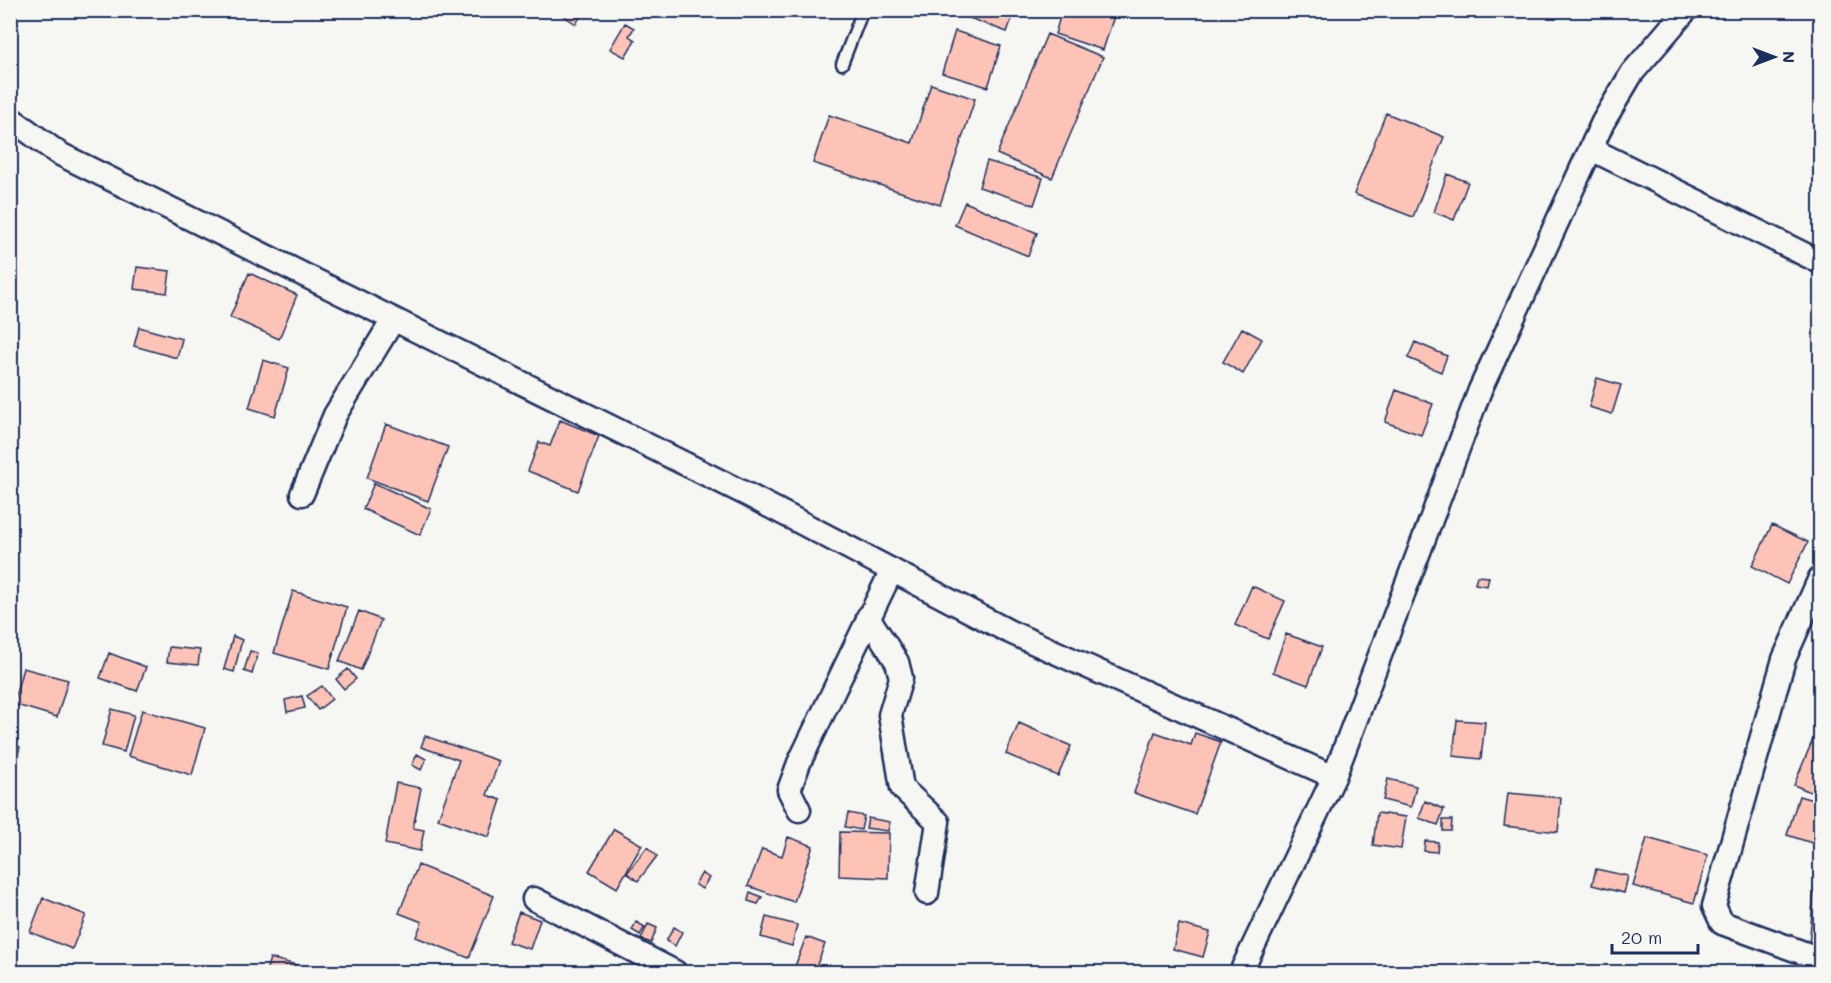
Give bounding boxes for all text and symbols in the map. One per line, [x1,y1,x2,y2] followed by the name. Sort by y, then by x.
[1744,27,1804,87] north arrow
[1779,51,1800,63] text: N
[1612,917,1698,955] scale bar
[1621,925,1662,949] text: 20 m

